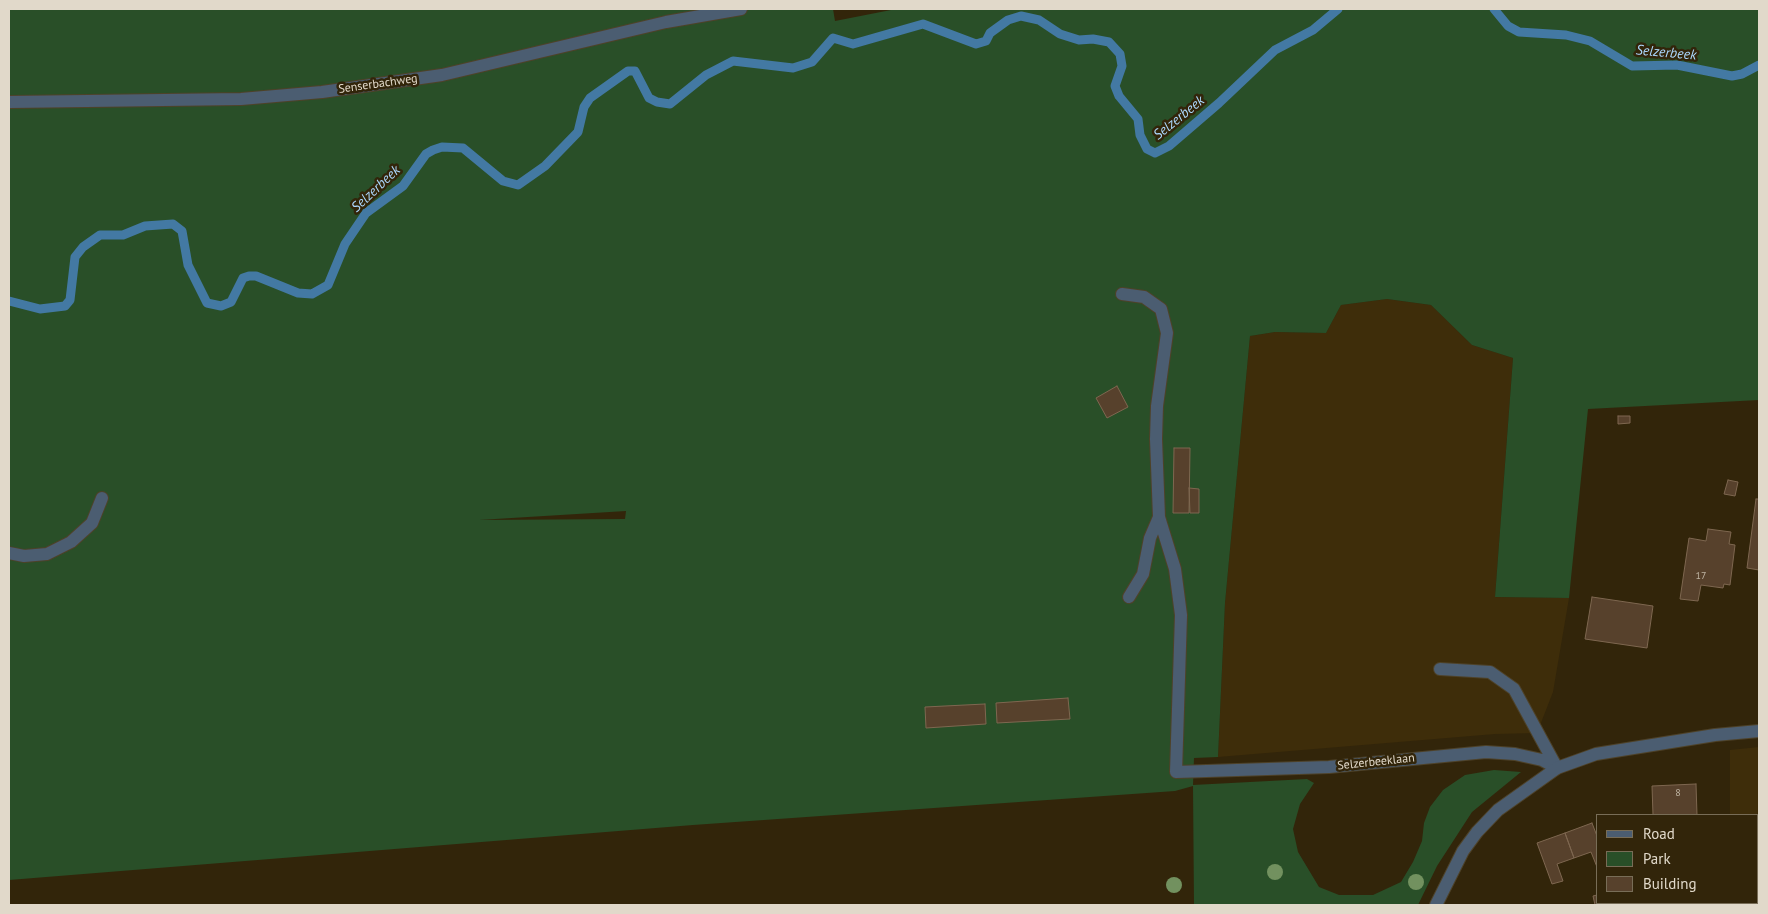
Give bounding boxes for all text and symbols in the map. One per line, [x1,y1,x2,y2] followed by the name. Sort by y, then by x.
[1635,42,1697,64] water label: Selzerbeek
[338,71,418,97] street label: Senserbachweg
[1150,92,1208,144] water label: Selzerbeek
[348,162,404,216] water label: Selzerbeek
[1696,570,1706,582] house number: 17
[1337,751,1415,773] street label: Selzerbeeklaan
[1675,787,1681,799] house number: 8
[1596,814,1758,904] legend
[1643,824,1675,843] text: Road
[1643,849,1671,868] text: Park
[1643,874,1697,893] text: Building

